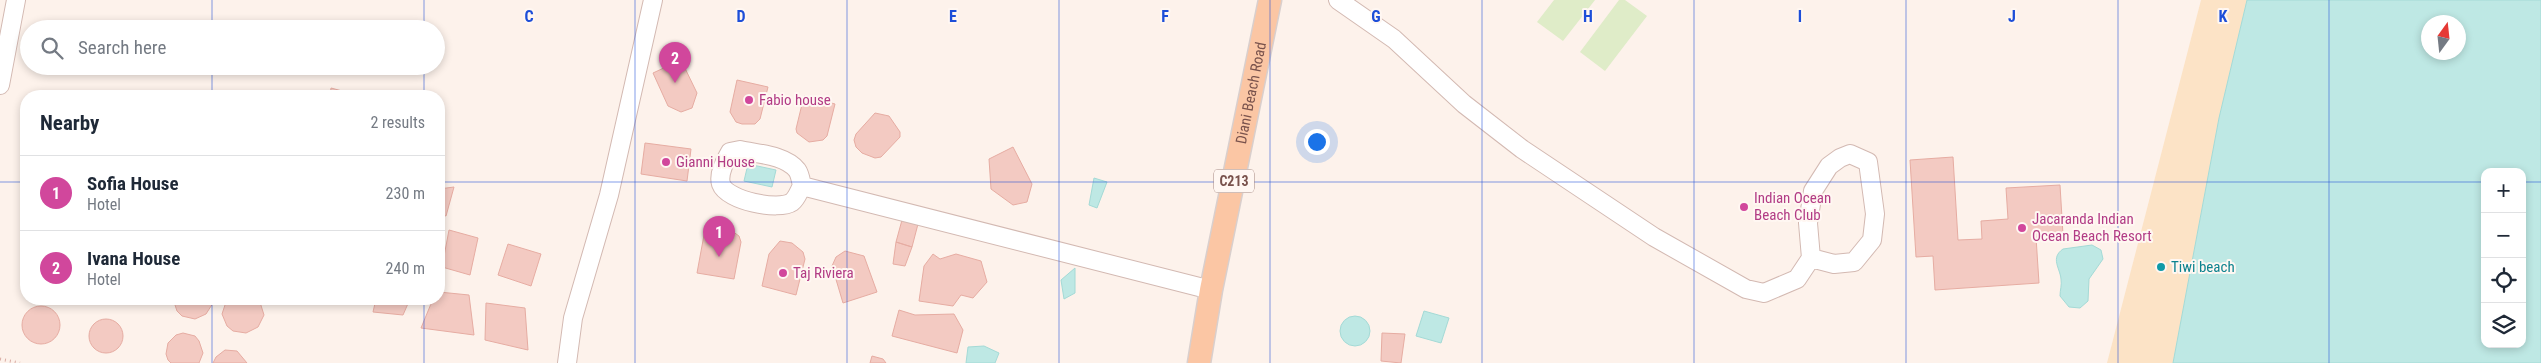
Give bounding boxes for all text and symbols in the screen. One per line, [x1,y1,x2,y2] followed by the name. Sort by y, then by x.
[524,7,534,26] text: C
[736,7,746,26] text: D
[949,7,957,26] text: E
[1161,7,1169,26] text: F
[1371,7,1381,26] text: G
[1583,7,1593,26] text: H
[1798,7,1802,26] text: I
[2008,7,2016,26] text: J
[2219,7,2228,26] text: K
[2421,15,2466,60] north arrow
[20,20,445,75] search box
[38,34,66,62] icon: search
[78,36,166,59] text: Search here
[1232,40,1270,146] street label: Diani Beach Road
[659,42,691,83] pin: 2
[759,91,831,109] place label: Fabio house
[743,94,755,106] marker: Fabio house
[40,111,99,135] text: Nearby
[370,113,425,132] text: 2 results
[1304,129,1330,155] your location
[676,153,755,171] place label: Gianni House
[660,156,672,168] marker: Gianni House
[2481,168,2526,348] map controls
[2481,168,2526,213] button: +
[1214,170,1254,192] road number: C213
[87,172,179,195] text: Sofia House
[52,184,60,203] text: 1
[386,184,425,203] text: 230 m
[1754,189,1831,224] place label: Indian Ocean Beach Club
[87,195,121,214] text: Hotel
[1738,201,1750,213] marker: Indian Ocean Beach Club
[2032,210,2152,245] place label: Jacaranda Indian Ocean Beach Resort
[2481,213,2526,258] button: −
[703,216,735,257] pin: 1
[2016,222,2028,234] marker: Jacaranda Indian Ocean Beach Resort
[87,247,180,270] text: Ivana House
[2171,258,2235,276] place label: Tiwi beach
[2481,258,2526,303] button: locate
[52,259,60,278] text: 2
[386,259,425,278] text: 240 m
[2155,261,2167,273] marker: Tiwi beach
[793,264,854,282] place label: Taj Riviera
[777,267,789,279] marker: Taj Riviera
[87,270,121,289] text: Hotel
[2481,303,2526,348] button: layers

